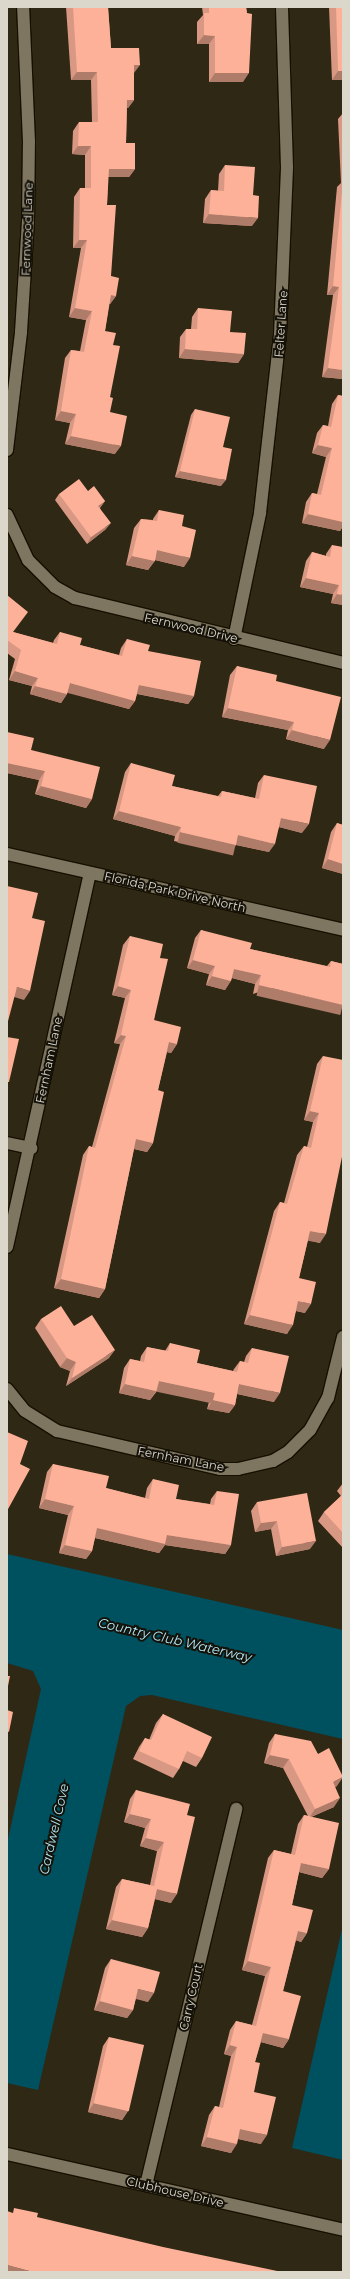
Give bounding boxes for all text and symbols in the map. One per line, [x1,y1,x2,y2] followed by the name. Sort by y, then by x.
[18,182,36,276] street label: Fernwood Lane
[271,290,291,358] street label: Felter Lane
[143,610,239,646] street label: Fernwood Drive
[103,869,247,915] street label: Florida Park Drive North
[33,1015,65,1105] street label: Fernham Lane
[136,1444,226,1474] street label: Fernham Lane
[97,1615,253,1665] water label: Country Club Waterway
[36,1782,72,1876] water label: Cardwell Cove
[176,1962,206,2032] street label: Carry Court
[125,2174,225,2210] street label: Clubhouse Drive

